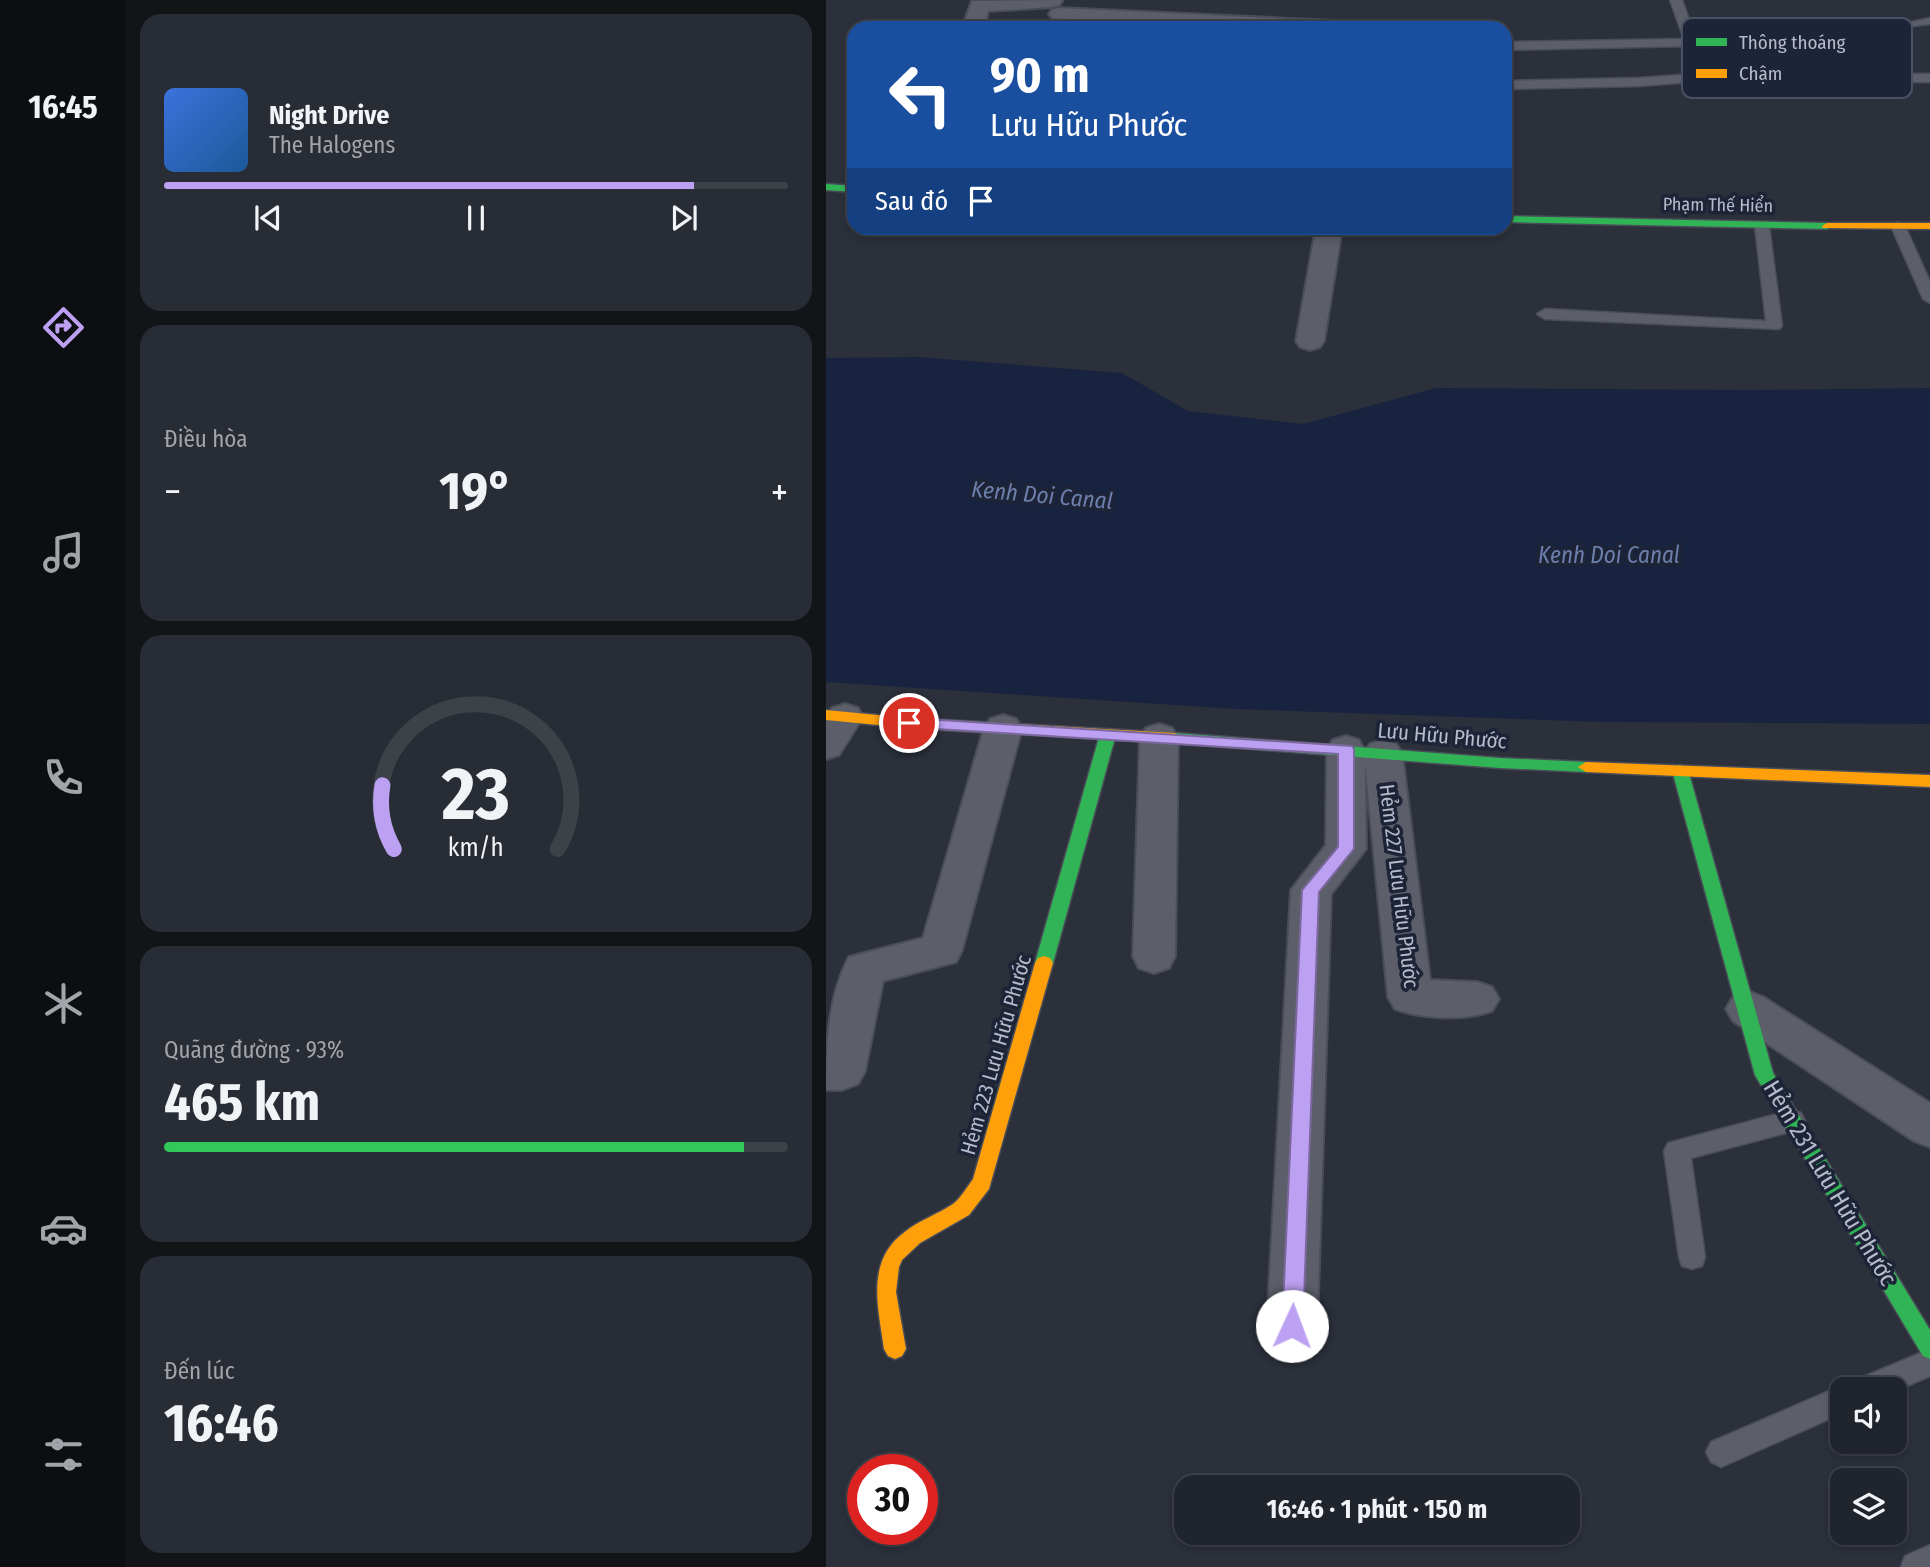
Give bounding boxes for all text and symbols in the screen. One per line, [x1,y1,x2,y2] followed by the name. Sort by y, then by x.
[1682,18,1912,98] legend
[1739,31,1846,54] text: Thông thoáng
[990,46,1090,105] text: 90 m
[875,49,966,140] icon: left
[1739,62,1782,85] text: Chậm
[28,88,98,126] text: 16:45
[269,100,389,131] text: Night Drive
[990,106,1187,144] text: Lưu Hữu Phước
[269,131,395,159] text: The Halogens
[962,182,1000,220] icon: arrive
[875,186,948,217] text: Sau đó
[1663,192,1773,217] street label: Phạm Thế Hiển
[249,199,287,237] icon: previous
[457,199,495,237] icon: pause
[665,199,703,237] icon: next
[39,303,88,352] icon: directions
[164,425,248,453] text: Điều hòa
[439,460,513,523] text: 19°
[164,469,181,515] text: −
[771,469,788,515] text: +
[970,475,1114,515] water label: Kenh Doi Canal
[39,528,88,577] icon: music
[1538,541,1680,569] water label: Kenh Doi Canal
[879,693,939,753] pin
[890,704,928,742] icon: arrive
[1376,717,1508,755] street label: Lưu Hữu Phước
[441,752,510,839] text: 23
[39,753,88,802] icon: phone
[1374,782,1424,990] street label: Hẻm 227 Lưu Hữu Phước
[448,833,504,863] text: km/h
[955,952,1037,1158] street label: Hẻm 223 Lưu Hữu Phước
[39,979,88,1028] icon: climate
[164,1036,344,1064] text: Quãng đường · 93%
[164,1071,320,1134] text: 465 km
[1758,1075,1902,1291] street label: Hẻm 231 Lưu Hữu Phước
[39,1204,88,1253] icon: car
[1255,1289,1329,1363] position arrow
[164,1357,234,1385] text: Đến lúc
[1830,1377,1907,1545] map controls
[1830,1377,1907,1454] button: sound
[164,1392,279,1455] text: 16:46
[39,1430,88,1479] icon: filters
[847,1454,938,1545] speed limit sign: 30
[1830,1468,1907,1545] button: layers
[1267,1494,1487,1525] text: 16:46 · 1 phút · 150 m

